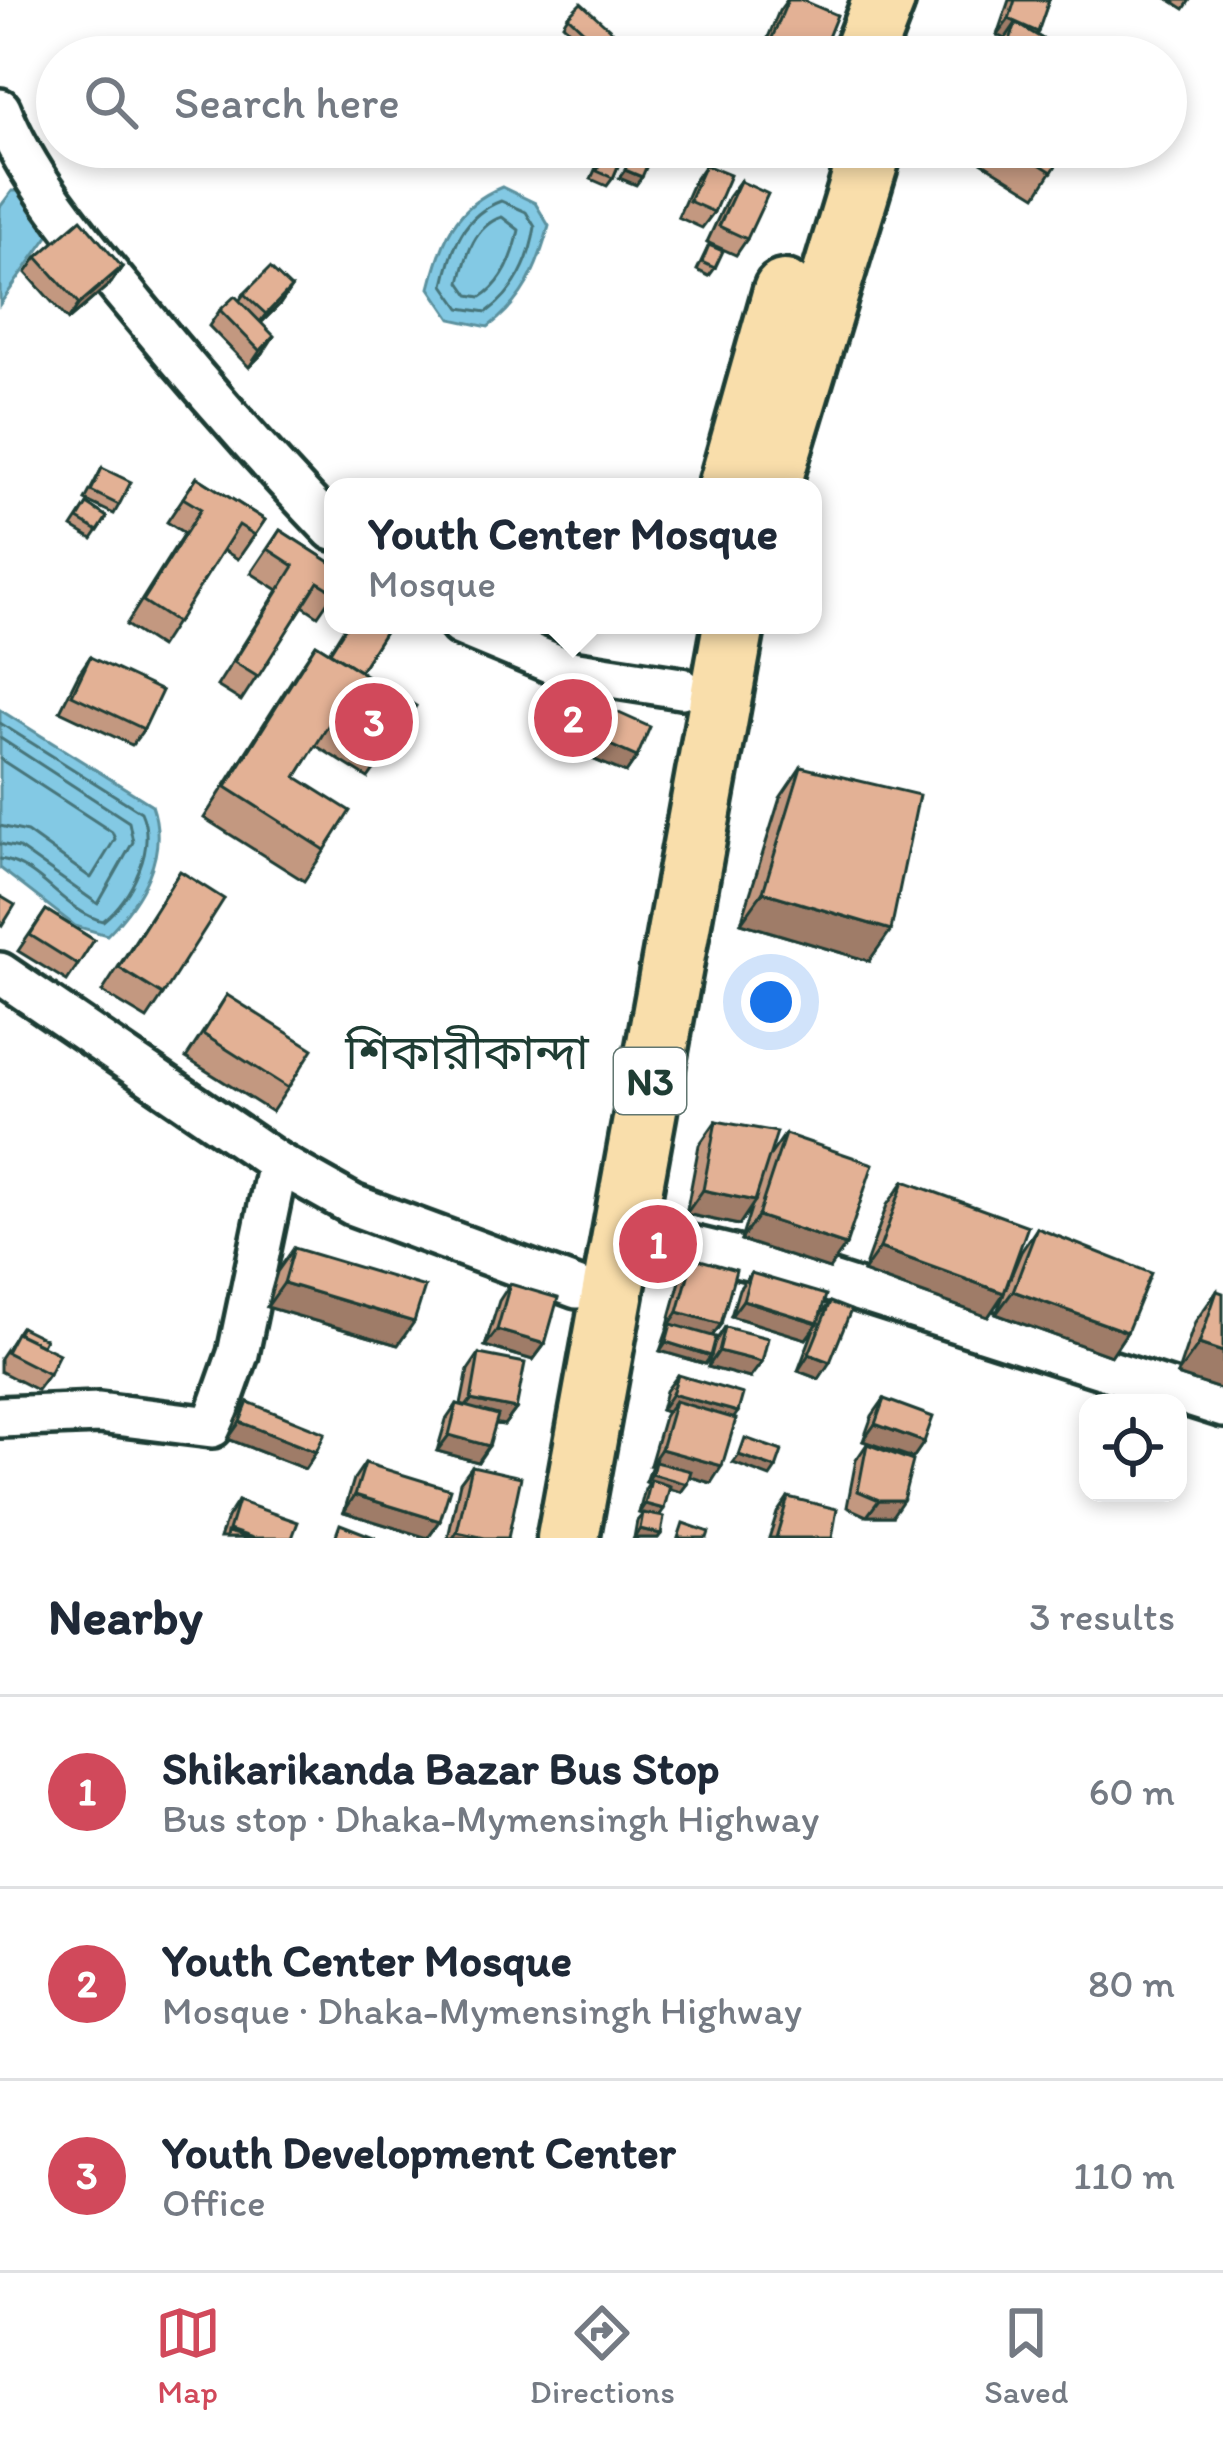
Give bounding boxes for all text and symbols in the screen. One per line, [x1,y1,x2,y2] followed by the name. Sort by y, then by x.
[36,36,1187,168] search box
[78,69,144,135] icon: search
[174,75,400,129] text: Search here
[324,478,822,634] popup
[368,506,778,560] text: Youth Center Mosque
[368,560,496,607] text: Mosque
[534,673,612,763] pin: 2
[335,677,413,767] pin: 3
[741,972,801,1032] your location
[344,1023,590,1081] district label: শিকারীকান্দা
[614,1048,686,1114] road number: N3
[619,1199,697,1289] pin: 1
[1079,1394,1187,1502] map controls
[1079,1394,1187,1502] button: locate
[48,1586,203,1647] text: Nearby
[1029,1593,1175,1640] text: 3 results
[162,1741,719,1795] text: Shikarikanda Bazar Bus Stop
[78,1768,96,1815] text: 1
[1089,1768,1175,1815] text: 60 m
[162,1795,819,1842] text: Bus stop · Dhaka-Mymensingh Highway
[162,1933,572,1987] text: Youth Center Mosque
[77,1960,97,2007] text: 2
[1088,1960,1175,2007] text: 80 m
[162,1987,802,2034] text: Mosque · Dhaka-Mymensingh Highway
[162,2125,676,2179] text: Youth Development Center
[76,2152,98,2199] text: 3
[1073,2152,1175,2199] text: 110 m
[162,2179,266,2226] text: Office
[155,2300,221,2411] tab: Map
[530,2300,675,2411] tab: Directions
[984,2300,1068,2411] tab: Saved

